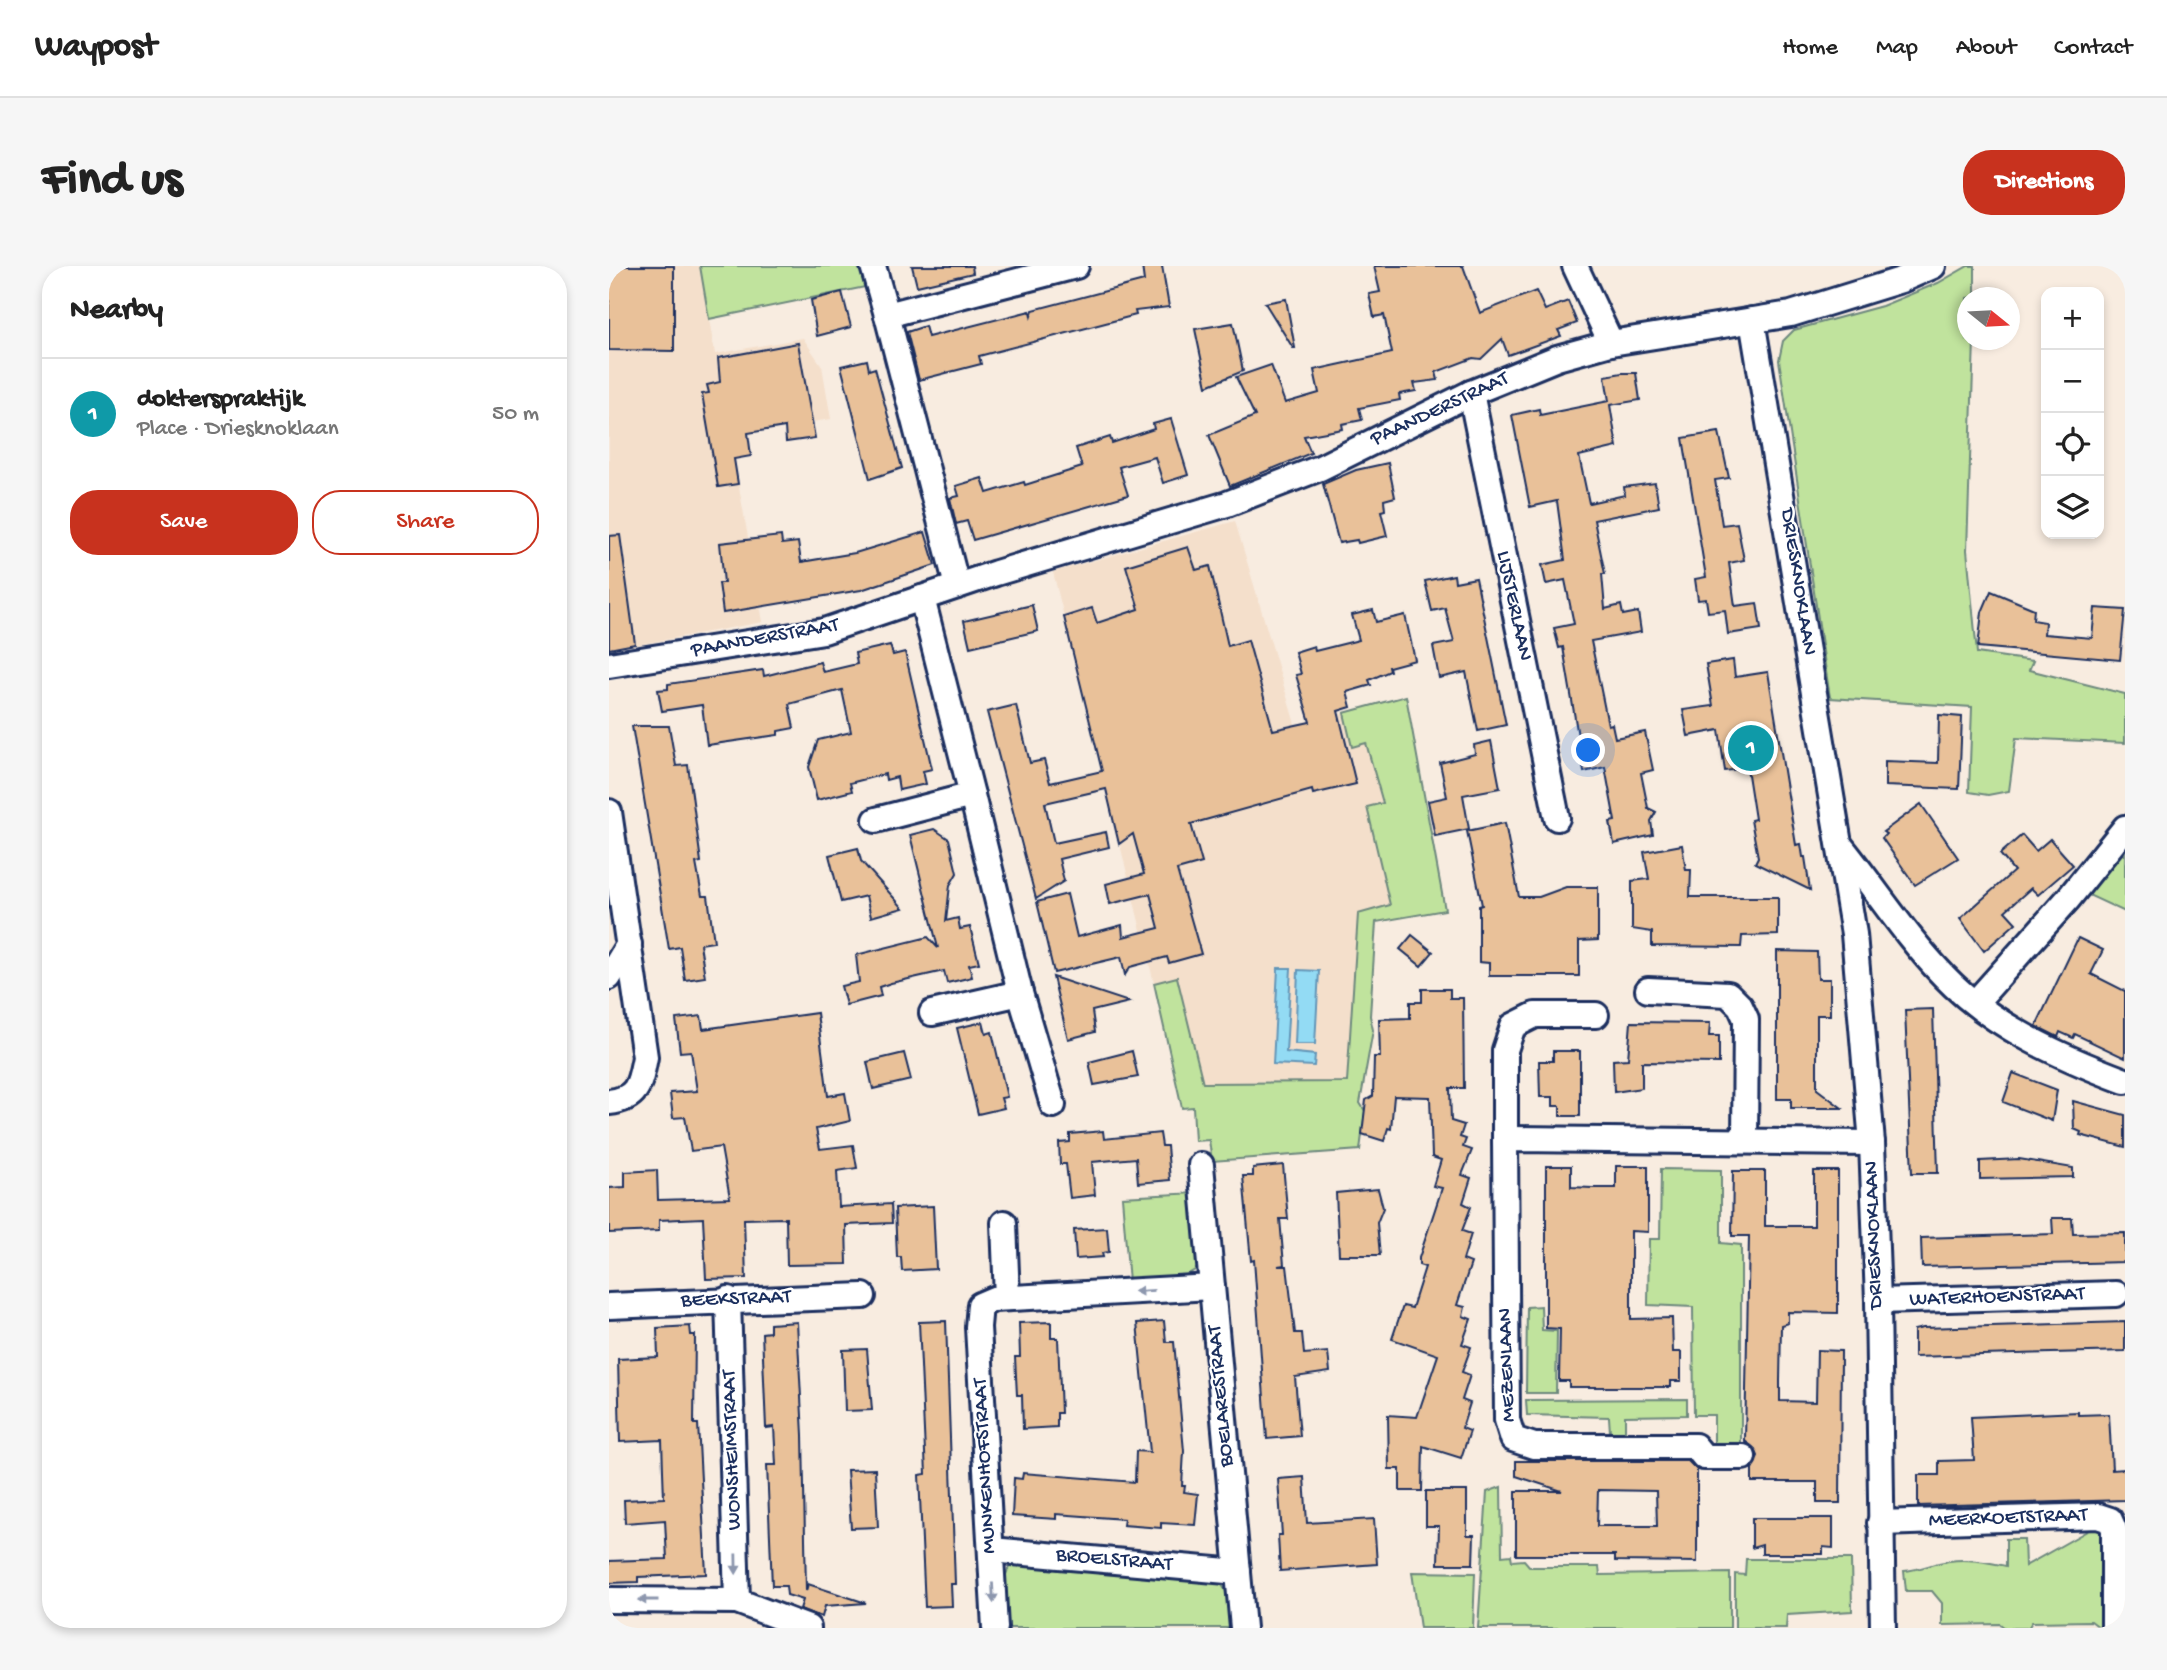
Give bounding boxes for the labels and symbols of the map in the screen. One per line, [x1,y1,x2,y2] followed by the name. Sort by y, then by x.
[1957,287,2020,350] north arrow
[1366,367,1514,453] street label: PAANDERSTRAAT
[1773,505,1821,657] street label: DRIESKNOKLAAN
[1489,549,1537,663] street label: LIJSTERLAAN
[688,614,842,664] street label: PAANDERSTRAAT
[1728,722,1774,774] pin: 1
[1571,733,1605,767] your location
[1860,1160,1890,1312] street label: DRIESKNOKLAAN
[1909,1282,2086,1314] street label: WATERHOENSTRAAT
[1133,1285,1155,1296] one-way arrow
[680,1286,792,1314] street label: BEEKSTRAAT
[1494,1307,1522,1423] street label: MEZENLAAN
[1203,1323,1241,1469] street label: BOELARESTRAAT
[718,1369,748,1531] street label: WONSHEIMSTRAAT
[969,1377,1003,1554] street label: MUNKENHOFSTRAAT
[1928,1504,2089,1534] street label: MEERKOETSTRAAT
[1054,1543,1174,1579] street label: BROELSTRAAT
[730,1553,741,1575] one-way arrow
[988,1582,999,1604] one-way arrow
[637,1594,659,1606] one-way arrow

